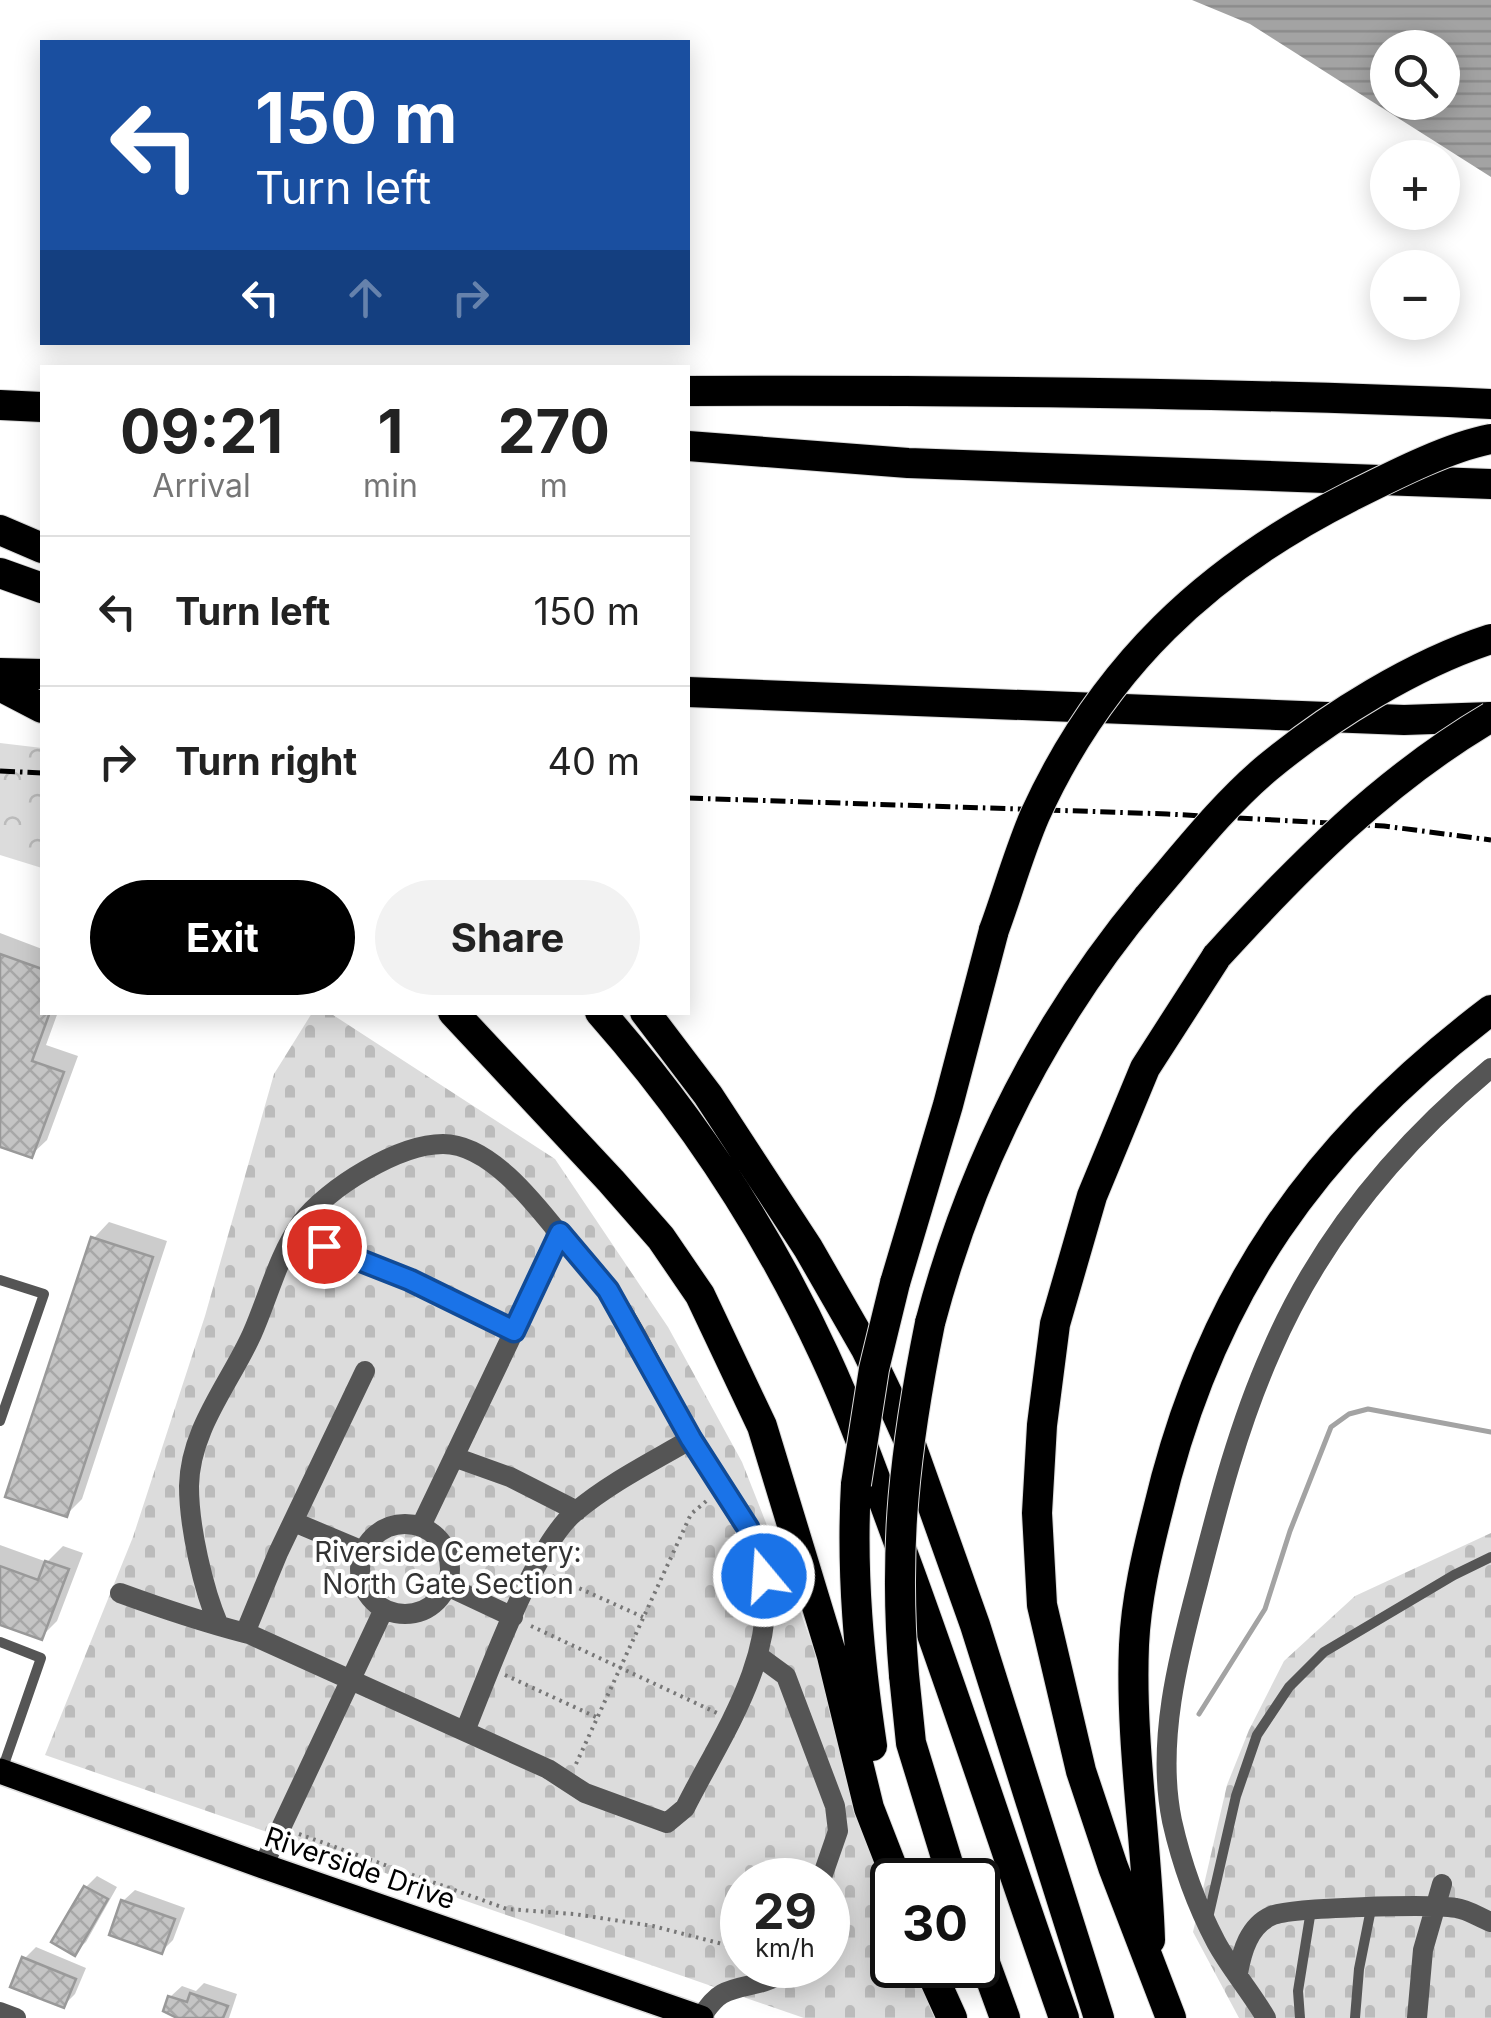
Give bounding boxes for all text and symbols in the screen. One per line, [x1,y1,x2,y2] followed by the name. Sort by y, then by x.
[1370,30,1460,340] map controls
[1370,30,1460,120] button: search
[255,75,458,160] text: 150 m
[90,80,220,210] icon: left
[1370,140,1460,230] button: +
[255,160,431,215] text: Turn left
[1370,250,1460,340] button: −
[233,270,288,325] icon: left
[338,270,393,325] icon: ahead
[443,270,498,325] icon: right
[120,395,283,467] text: 09:21
[378,395,403,467] text: 1
[498,395,610,467] text: 270
[152,466,251,505] text: Arrival
[363,466,418,505] text: min
[540,466,568,505] text: m
[90,584,145,639] icon: left
[175,588,330,634] text: Turn left
[533,588,640,634] text: 150 m
[90,734,145,789] icon: right
[175,738,357,784] text: Turn right
[548,738,640,784] text: 40 m
[90,880,355,995] button: Exit
[375,880,640,995] button: Share
[282,1204,367,1289] pin
[297,1219,352,1274] icon: arrive
[712,1524,816,1628] position arrow
[314,1535,582,1601] park label: Riverside Cemetery: North Gate Section
[260,1819,460,1917] street label: Riverside Drive
[870,1858,1000,1988] speed limit sign: 30
[753,1881,817,1941] text: 29
[755,1933,815,1963] text: km/h

